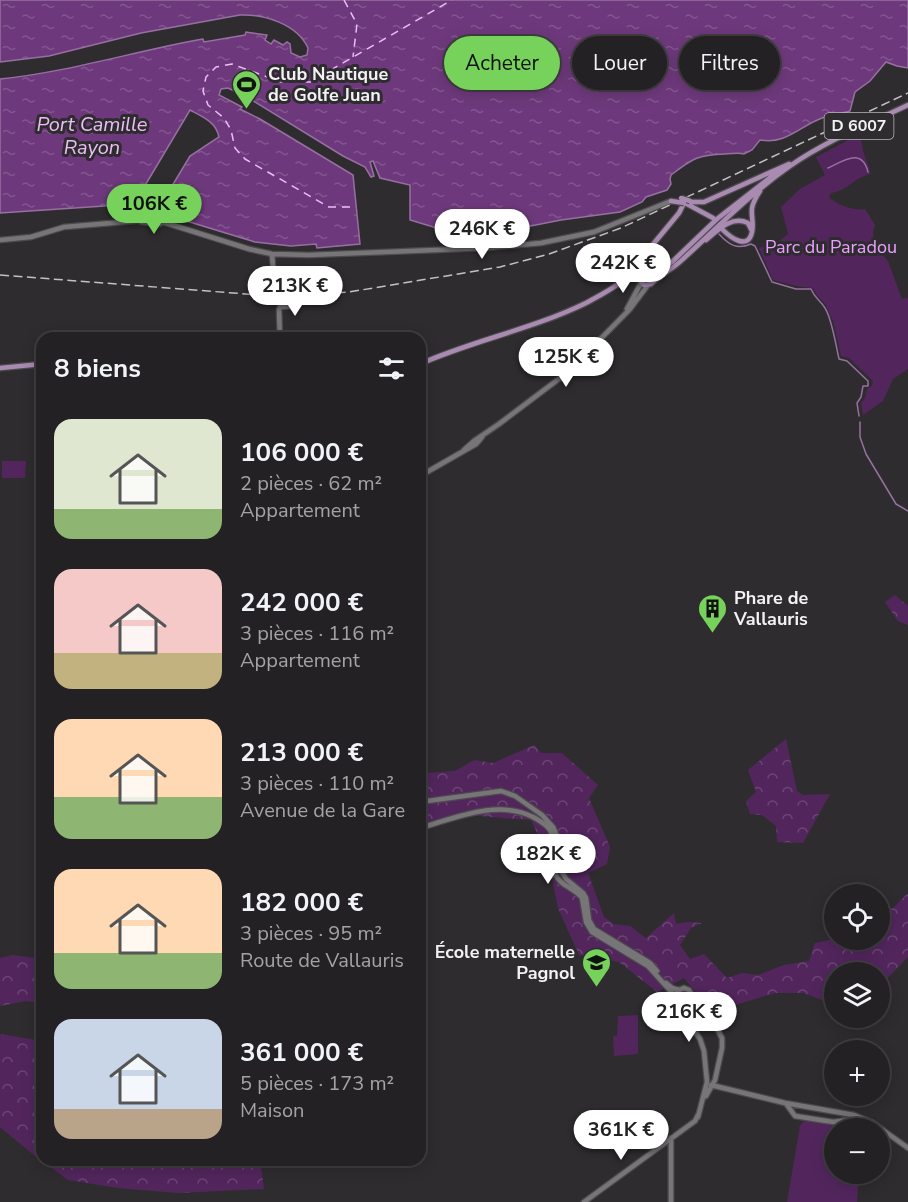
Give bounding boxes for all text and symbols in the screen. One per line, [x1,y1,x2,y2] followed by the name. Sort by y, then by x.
[444,36,560,90] chip: Acheter
[572,36,667,90] chip: Louer
[679,36,780,90] chip: Filtres
[268,62,389,107] place label: Club Nautique de Golfe Juan
[231,68,263,110] sports icon: Club Nautique de Golfe Juan
[36,111,148,161] water label: Port Camille Rayon
[824,113,894,139] road number: D 6007
[105,184,203,235] pin: 106K €
[121,190,187,217] text: 106K €
[433,209,531,260] pin: 246K €
[449,215,515,242] text: 246K €
[765,235,897,259] park label: Parc du Paradou
[574,243,672,294] pin: 242K €
[590,249,656,276] text: 242K €
[246,266,344,317] pin: 213K €
[262,272,328,299] text: 213K €
[517,337,615,388] pin: 125K €
[533,343,599,370] text: 125K €
[54,351,141,386] text: 8 biens
[375,352,408,385] icon: filters
[240,435,363,470] text: 106 000 €
[102,443,174,515] icon: home
[240,470,382,497] text: 2 pièces · 62 m²
[240,497,360,524] text: Appartement
[240,585,363,620] text: 242 000 €
[733,586,808,631] place label: Phare de Vallauris
[697,592,729,634] building icon: Phare de Vallauris
[102,593,174,665] icon: home
[240,620,394,647] text: 3 pièces · 116 m²
[240,647,360,674] text: Appartement
[240,735,363,770] text: 213 000 €
[102,743,174,815] icon: home
[240,770,394,797] text: 3 pièces · 110 m²
[240,797,405,824] text: Avenue de la Gare
[499,834,597,885] pin: 182K €
[515,840,581,867] text: 182K €
[824,884,890,1184] map controls
[824,884,890,950] button: locate
[240,885,363,920] text: 182 000 €
[102,893,174,965] icon: home
[240,920,382,947] text: 3 pièces · 95 m²
[435,940,575,985] place label: École maternelle Pagnol
[580,946,612,988] school or university icon: École maternelle Pagnol
[240,947,404,974] text: Route de Vallauris
[824,962,890,1028] button: layers
[640,992,738,1043] pin: 216K €
[656,998,722,1025] text: 216K €
[240,1035,363,1070] text: 361 000 €
[824,1040,890,1106] button: +
[102,1043,174,1115] icon: home
[240,1070,394,1097] text: 5 pièces · 173 m²
[240,1097,304,1124] text: Maison
[572,1110,670,1161] pin: 361K €
[588,1116,654,1143] text: 361K €
[824,1118,890,1184] button: −

